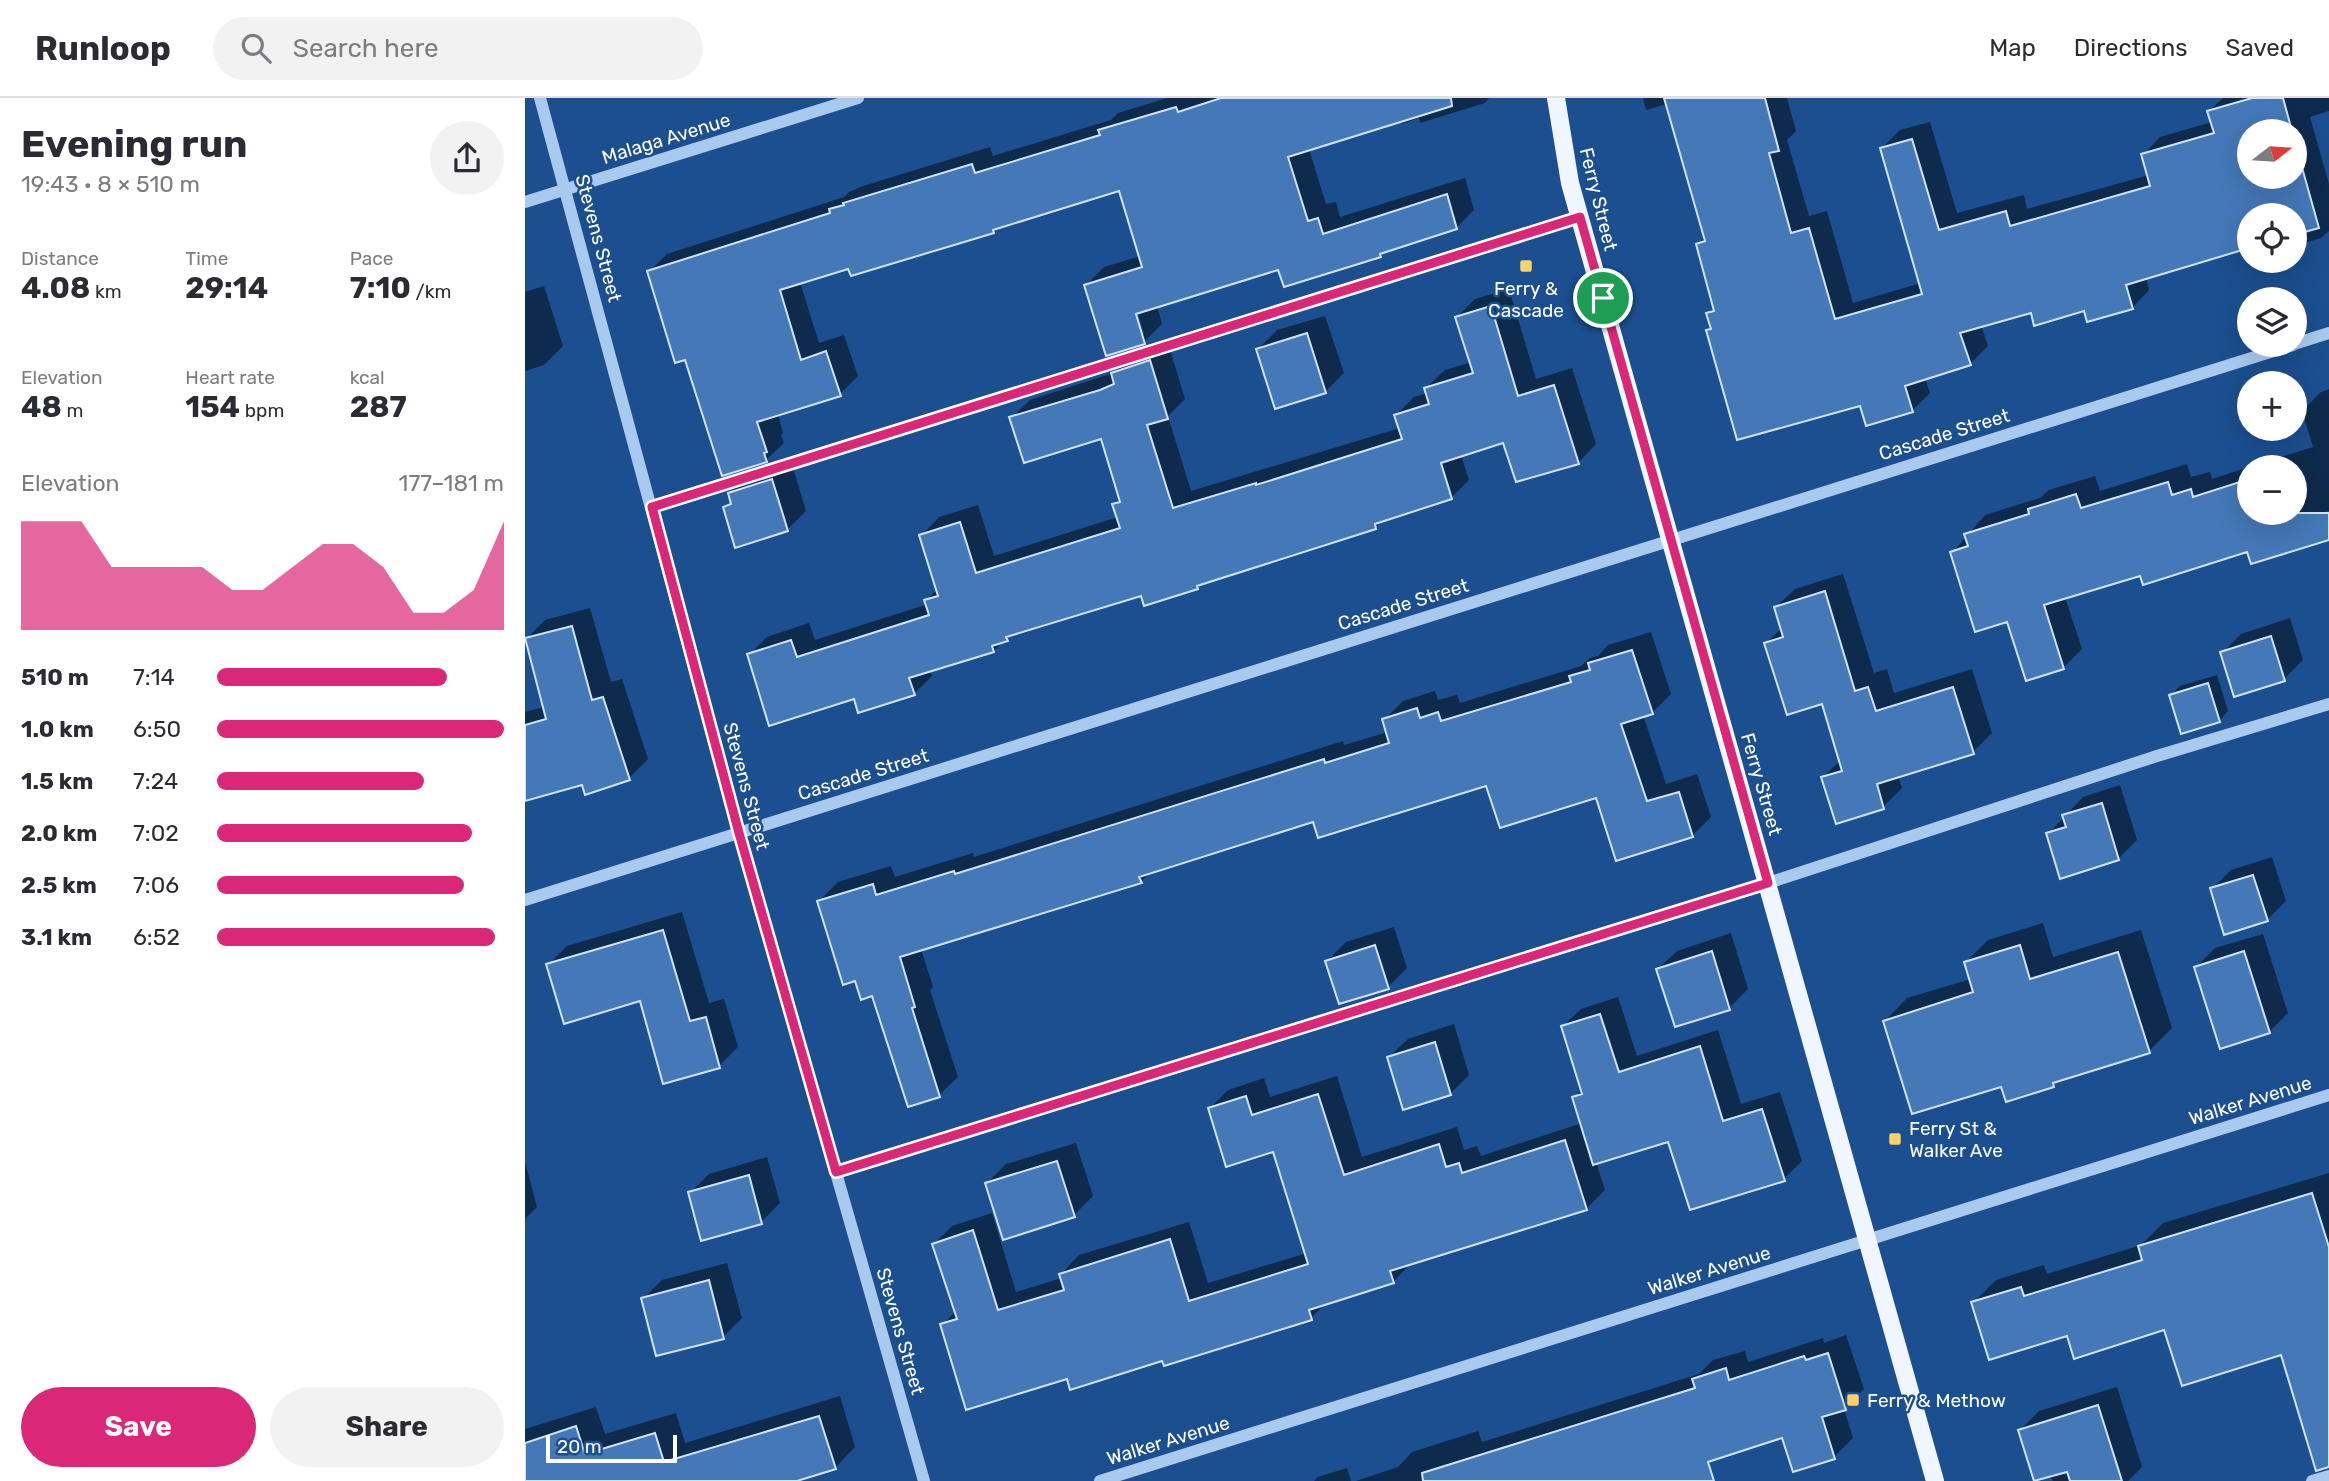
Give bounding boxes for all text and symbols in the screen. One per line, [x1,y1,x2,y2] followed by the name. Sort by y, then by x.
[213,17,703,80] search box
[35,29,171,68] text: Runloop
[237,29,275,67] icon: search
[293,33,439,64] text: Search here
[1989,34,2036,62] text: Map
[2074,34,2187,62] text: Directions
[2225,34,2294,62] text: Saved
[599,108,733,169] street label: Malaga Avenue
[2237,119,2307,189] north arrow
[2237,119,2307,525] map controls
[21,121,247,167] text: Evening run
[430,121,504,195] button: share
[1575,145,1623,254] street label: Ferry Street
[21,170,200,198] text: 19:43 · 8 × 510 m
[570,172,627,305] street label: Stevens Street
[2237,203,2307,273] button: locate
[21,247,99,270] text: Distance
[185,247,228,270] text: Time
[350,247,393,270] text: Pace
[1518,258,1534,274] marker: Ferry & Cascade
[1573,268,1633,328] pin
[21,270,90,306] text: 4.08
[185,270,268,306] text: 29:14
[350,270,411,306] text: 7:10
[1488,277,1564,322] place label: Ferry & Cascade
[1584,279,1622,317] icon: arrive
[90,280,122,303] text: km
[411,280,451,303] text: /km
[2237,287,2307,357] button: layers
[21,366,102,389] text: Elevation
[185,366,275,389] text: Heart rate
[350,366,385,389] text: kcal
[2237,371,2307,441] button: +
[21,389,62,425] text: 48
[185,389,240,425] text: 154
[350,389,407,425] text: 287
[62,399,83,422] text: m
[240,399,284,422] text: bpm
[1876,404,2013,465] street label: Cascade Street
[2237,455,2307,525] button: −
[21,469,120,497] text: Elevation
[399,469,504,497] text: 177–181 m
[1335,574,1472,635] street label: Cascade Street
[21,663,89,691] text: 510 m
[133,663,175,691] text: 7:14
[21,715,94,743] text: 1.0 km
[133,715,181,743] text: 6:50
[718,720,775,853] street label: Stevens Street
[1736,730,1787,839] street label: Ferry Street
[795,744,932,805] street label: Cascade Street
[21,767,93,795] text: 1.5 km
[133,767,178,795] text: 7:24
[21,819,97,847] text: 2.0 km
[133,819,179,847] text: 7:02
[21,871,97,899] text: 2.5 km
[133,871,179,899] text: 7:06
[21,923,92,951] text: 3.1 km
[133,923,180,951] text: 6:52
[2186,1071,2314,1130] street label: Walker Avenue
[1909,1117,2003,1162] place label: Ferry St & Walker Ave
[1887,1131,1903,1147] marker: Ferry St & Walker Ave
[1645,1241,1773,1300] street label: Walker Avenue
[871,1265,930,1398] street label: Stevens Street
[21,1387,256,1467] button: Save
[270,1387,504,1467] button: Share
[1867,1389,2006,1412] place label: Ferry & Methow
[1845,1392,1861,1408] marker: Ferry & Methow
[1104,1411,1232,1470] street label: Walker Avenue
[546,1432,677,1464] scale bar
[557,1435,602,1458] text: 20 m

